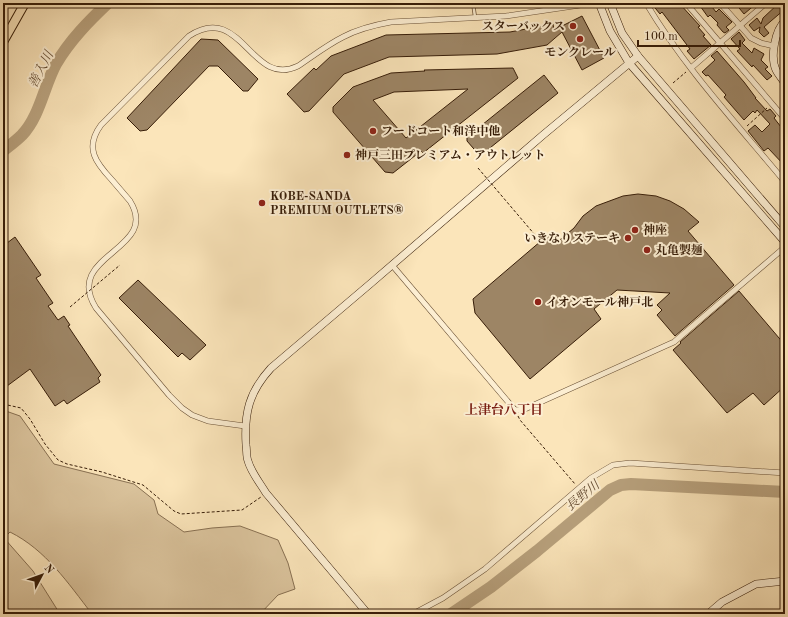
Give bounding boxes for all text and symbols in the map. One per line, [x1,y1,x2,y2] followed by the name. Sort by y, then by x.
[482,20,565,33] place label: スターバックス
[568,21,578,31] marker: スターバックス
[638,22,740,48] scale bar
[644,31,678,43] text: 100 m
[575,34,585,44] marker: モンクレール
[544,46,616,59] place label: モンクレール
[26,47,57,90] water label: 善入川
[381,124,500,138] place label: フードコート和洋中他
[368,126,378,136] marker: フードコート和洋中他
[355,148,546,162] place label: 神戸三田プレミアム・アウトレット
[342,150,352,160] marker: 神戸三田プレミアム・アウトレット
[270,191,404,217] place label: KOBE-SANDA PREMIUM OUTLETS®
[257,198,267,208] marker: KOBE-SANDA PREMIUM OUTLETS®
[643,223,667,237] place label: 神座
[630,225,640,235] marker: 神座
[524,232,620,245] place label: いきなりステーキ
[623,233,633,243] marker: いきなりステーキ
[655,243,703,257] place label: 丸亀製麺
[642,245,652,255] marker: 丸亀製麺
[546,295,653,309] place label: イオンモール神戸北
[533,297,543,307] marker: イオンモール神戸北
[465,402,543,417] district label: 上津台八丁目
[563,477,604,514] water label: 長野川
[22,555,62,595] north arrow
[42,563,56,577] text: N

